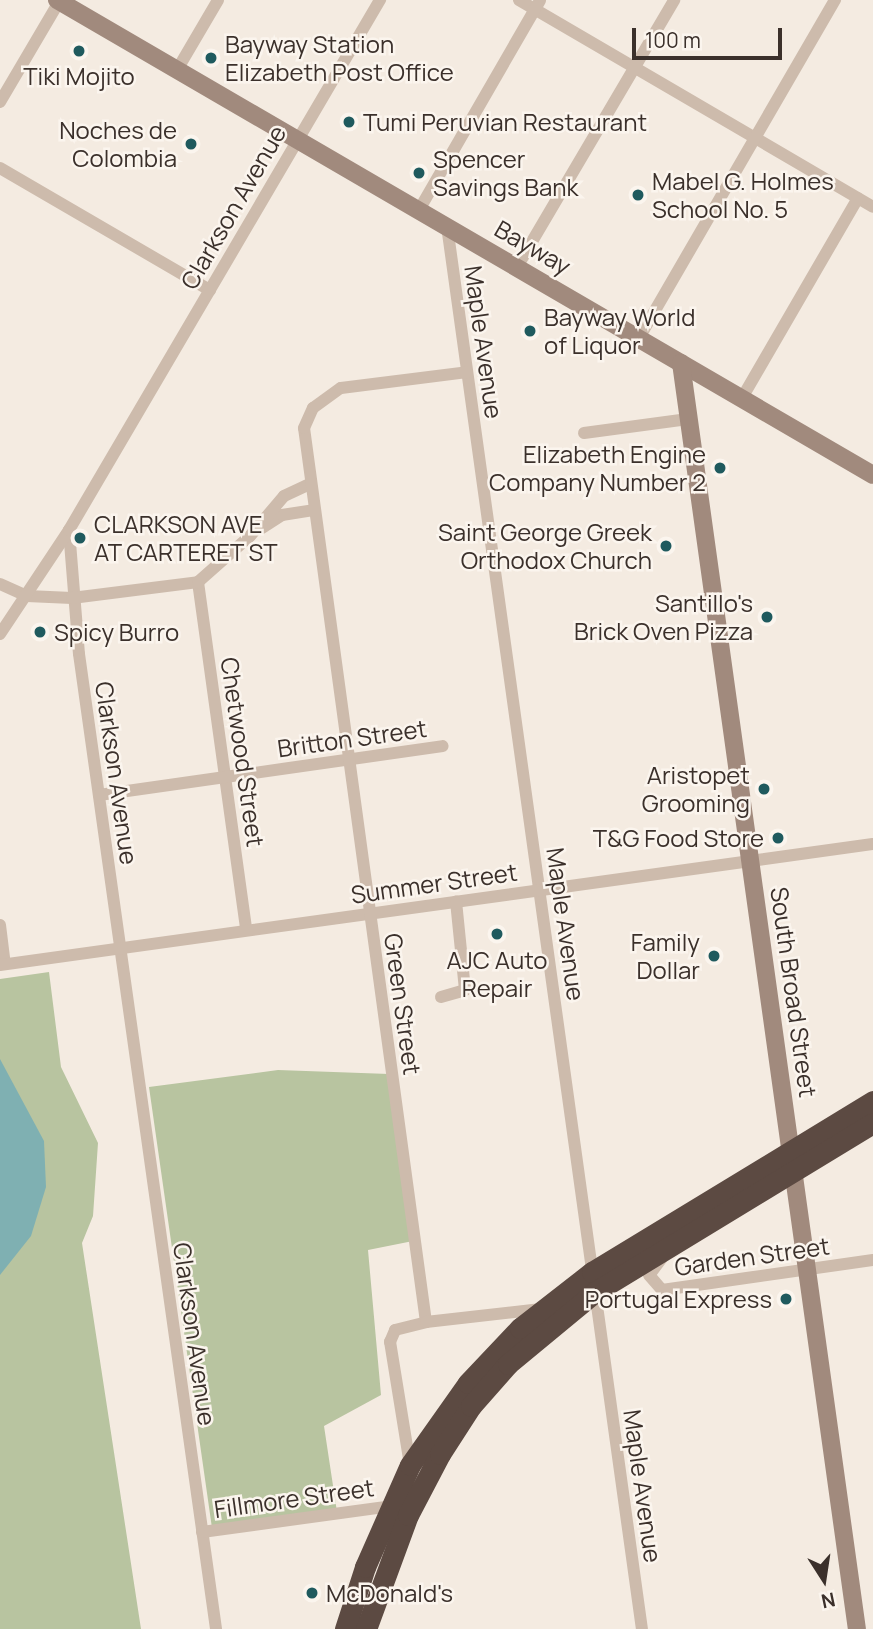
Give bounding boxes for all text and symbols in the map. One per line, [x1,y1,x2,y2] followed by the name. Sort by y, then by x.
[635,14,786,58] scale bar
[645,26,701,54] text: 100 m
[225,30,454,86] place label: Bayway Station Elizabeth Post Office
[71,43,87,59] marker: Tiki Mojito
[203,50,219,66] marker: Bayway Station Elizabeth Post Office
[23,62,135,90] place label: Tiki Mojito
[363,108,647,136] place label: Tumi Peruvian Restaurant
[341,114,357,130] marker: Tumi Peruvian Restaurant
[59,116,177,172] place label: Noches de Colombia
[174,120,292,294] street label: Clarkson Avenue
[183,136,199,152] marker: Noches de Colombia
[433,145,579,201] place label: Spencer Savings Bank
[411,165,427,181] marker: Spencer Savings Bank
[652,167,834,223] place label: Mabel G. Holmes School No. 5
[630,187,646,203] marker: Mabel G. Holmes School No. 5
[490,214,576,280] street label: Bayway
[459,264,509,420] street label: Maple Avenue
[544,303,695,359] place label: Bayway World of Liquor
[522,323,538,339] marker: Bayway World of Liquor
[489,440,706,496] place label: Elizabeth Engine Company Number 2
[712,460,728,476] marker: Elizabeth Engine Company Number 2
[94,510,279,566] place label: CLARKSON AVE AT CARTERET ST
[438,518,652,574] place label: Saint George Greek Orthodox Church
[72,530,88,546] marker: CLARKSON AVE AT CARTERET ST
[658,538,674,554] marker: Saint George Greek Orthodox Church
[574,589,753,645] place label: Santillo's Brick Oven Pizza
[759,609,775,625] marker: Santillo's Brick Oven Pizza
[54,618,179,646] place label: Spicy Burro
[32,624,48,640] marker: Spicy Burro
[215,655,271,849] street label: Chetwood Street
[90,680,144,866] street label: Clarkson Avenue
[275,713,429,763] street label: Britton Street
[642,761,750,817] place label: Aristopet Grooming
[756,781,772,797] marker: Aristopet Grooming
[593,824,764,852] place label: T&G Food Store
[770,830,786,846] marker: T&G Food Store
[541,846,591,1002] street label: Maple Avenue
[349,857,519,909] street label: Summer Street
[765,885,823,1099] street label: South Broad Street
[489,926,505,942] marker: AJC Auto Repair
[631,928,700,984] place label: Family Dollar
[379,931,427,1077] street label: Green Street
[446,946,548,1002] place label: AJC Auto Repair
[706,948,722,964] marker: Family Dollar
[673,1231,831,1281] street label: Garden Street
[168,1241,222,1427] street label: Clarkson Avenue
[585,1285,772,1313] place label: Portugal Express
[778,1291,794,1307] marker: Portugal Express
[618,1408,668,1564] street label: Maple Avenue
[212,1473,376,1523] street label: Fillmore Street
[789,1545,859,1615] north arrow
[326,1579,453,1607] place label: McDonald's
[304,1585,320,1601] marker: McDonald's
[819,1586,838,1615] text: N

